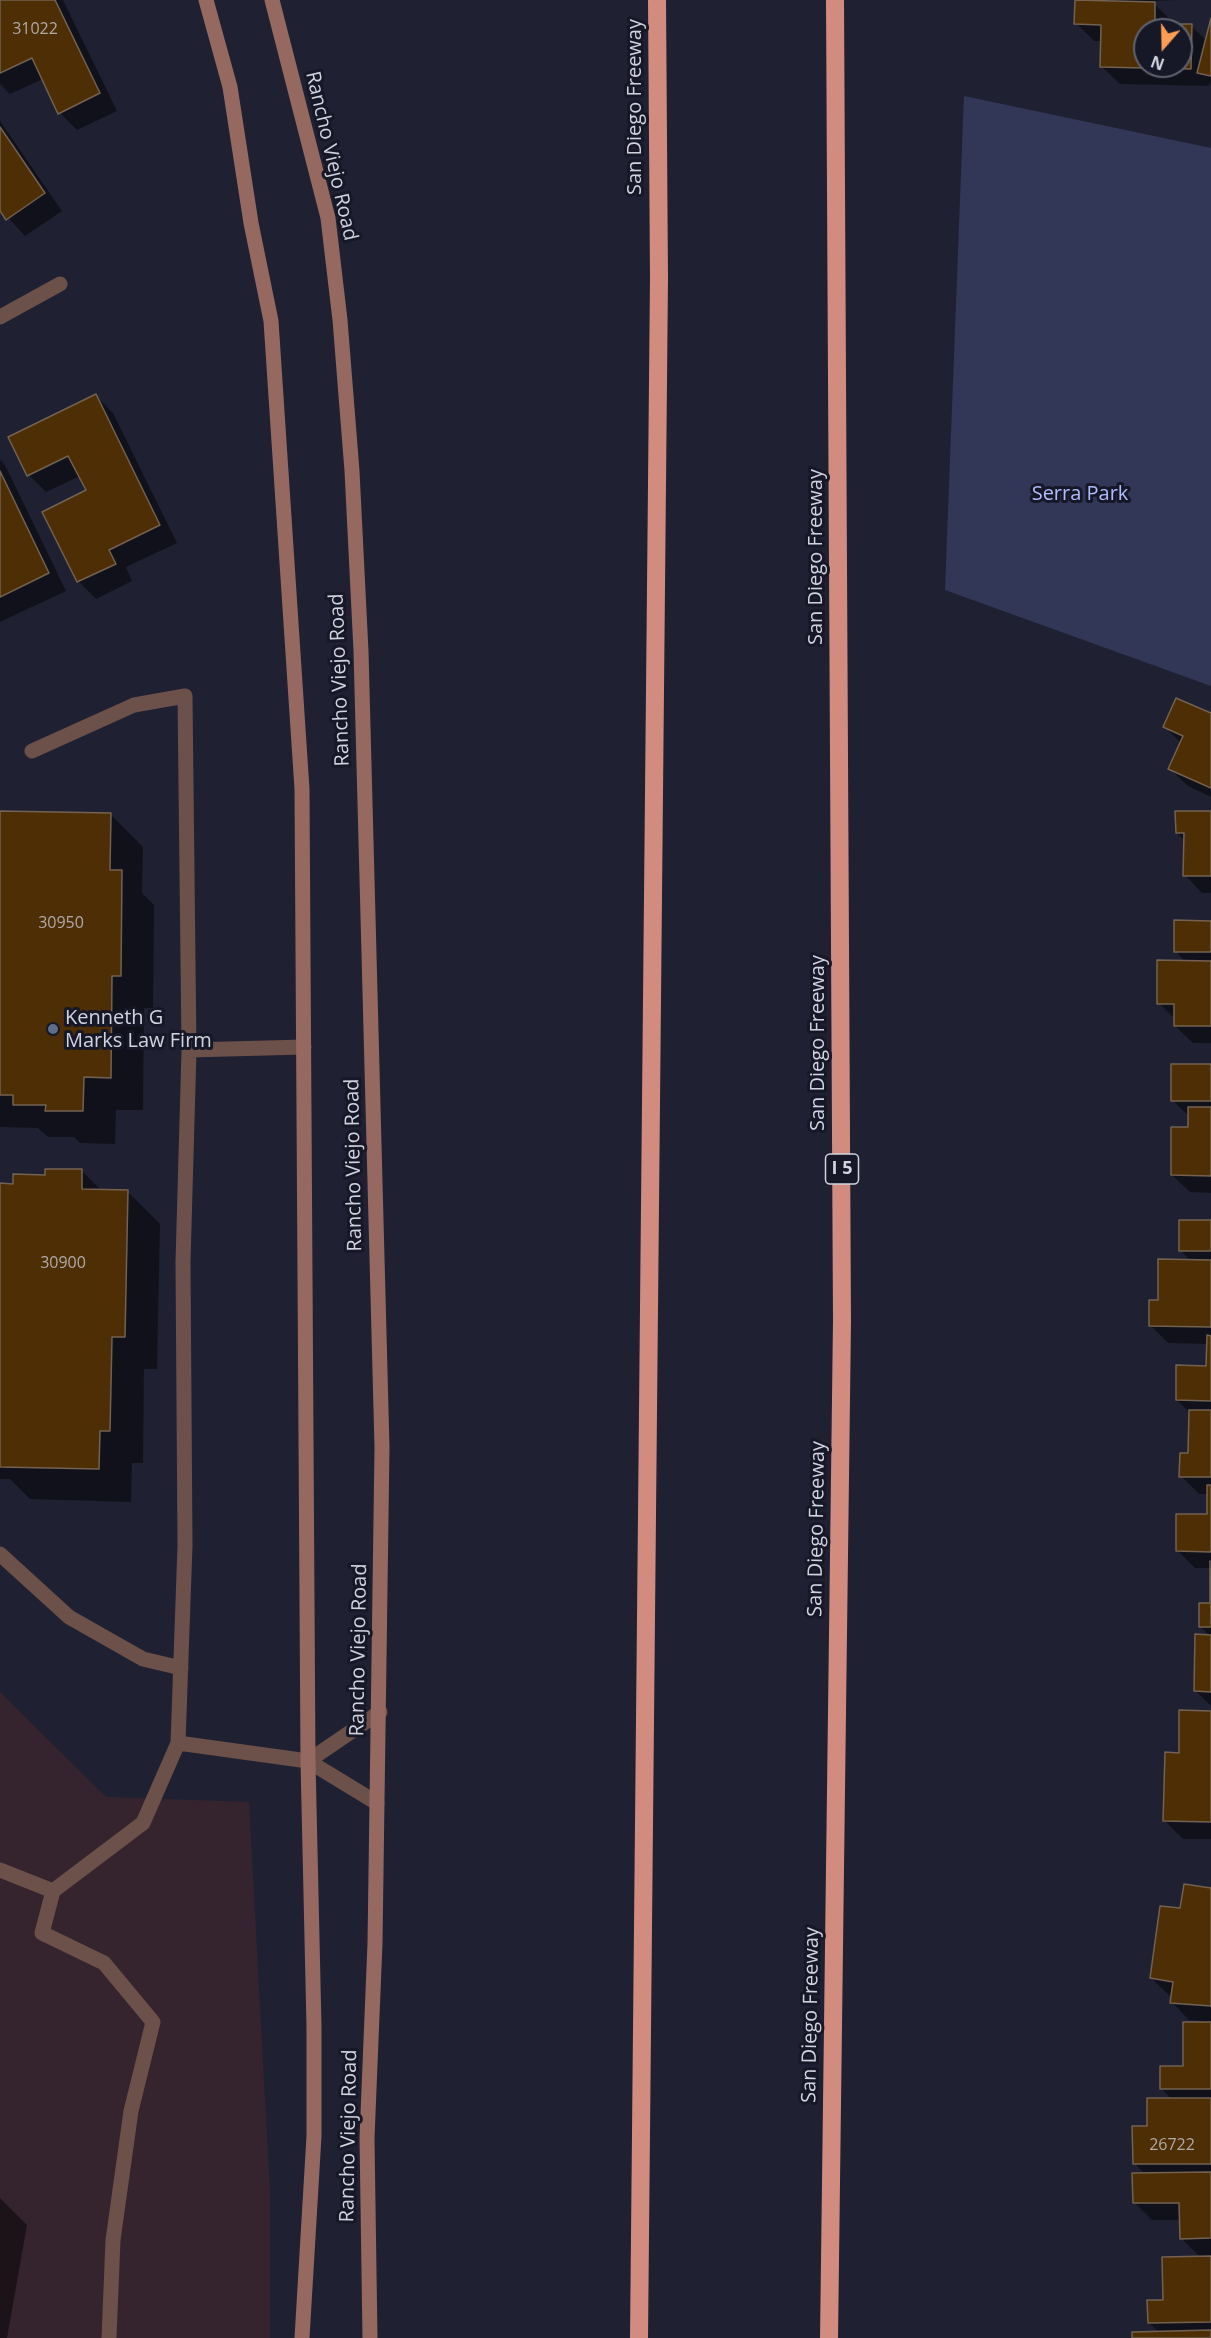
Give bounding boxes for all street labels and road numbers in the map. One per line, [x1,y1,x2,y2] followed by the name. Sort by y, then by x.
[623,19,647,195] street label: San Diego Freeway
[300,69,362,243] street label: Rancho Viejo Road
[804,469,828,645] street label: San Diego Freeway
[325,593,355,767] street label: Rancho Viejo Road
[806,955,830,1131] street label: San Diego Freeway
[340,1078,368,1252] street label: Rancho Viejo Road
[826,1154,858,1184] road number: I 5
[803,1441,831,1617] street label: San Diego Freeway
[345,1563,373,1737] street label: Rancho Viejo Road
[797,1927,825,2103] street label: San Diego Freeway
[335,2049,363,2223] street label: Rancho Viejo Road

